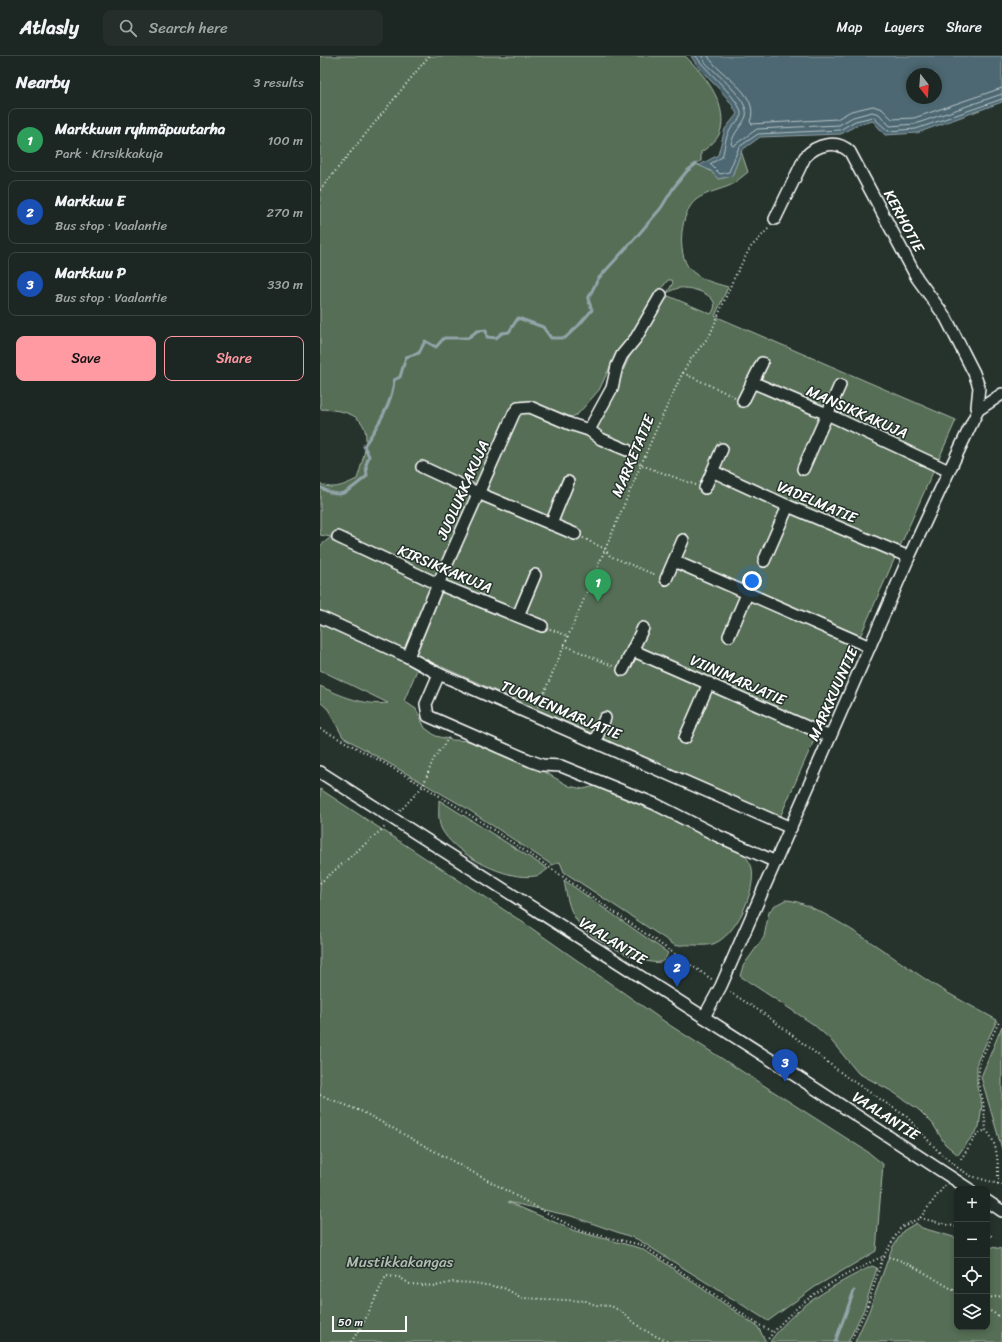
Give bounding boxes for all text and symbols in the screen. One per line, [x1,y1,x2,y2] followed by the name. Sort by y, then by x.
[103,10,383,46] search box
[20,11,79,44] text: Atlasly
[149,15,228,41] text: Search here
[837,15,862,40] text: Map
[884,15,924,40] text: Layers
[946,15,982,40] text: Share
[117,17,139,39] icon: search
[16,67,70,97] text: Nearby
[906,68,942,104] north arrow
[253,71,304,94] text: 3 results
[55,116,225,142] text: Markkuun ryhmäpuutarha
[27,129,33,152] text: 1
[268,129,303,152] text: 100 m
[55,142,163,165] text: Park · Kirsikkakuja
[877,185,932,259] street label: KERHOTIE
[55,188,125,214] text: Markkuu E
[26,201,34,224] text: 2
[266,201,303,224] text: 270 m
[55,214,167,237] text: Bus stop · Vaalantie
[55,260,126,286] text: Markkuu P
[26,273,34,296] text: 3
[267,273,303,296] text: 330 m
[55,286,167,309] text: Bus stop · Vaalantie
[16,336,156,381] button: Save
[164,336,304,381] button: Share
[802,378,912,446] street label: MANSIKKAKUJA
[604,409,663,501] street label: MARKETATIE
[429,436,497,545] street label: JUOLUKKAKUJA
[773,473,863,531] street label: VADELMATIE
[394,537,496,601] street label: KIRSIKKAKUJA
[585,569,611,602] pin: 1
[742,571,762,591] your location
[801,641,866,745] street label: MARKKUUNTIE
[686,647,792,713] street label: VIINIMARJATIE
[497,673,627,748] street label: TUOMENMARJATIE
[574,910,654,973] street label: VAALANTIE
[664,954,690,987] pin: 2
[772,1049,798,1082] pin: 3
[847,1084,926,1149] street label: VAALANTIE
[954,1186,990,1330] map controls
[954,1186,990,1222] button: +
[954,1222,990,1258] button: −
[347,1249,454,1275] park label: Mustikkakangas
[954,1258,990,1294] button: locate
[954,1294,990,1330] button: layers
[338,1313,363,1332] text: 50 m
[332,1314,407,1333] scale bar

